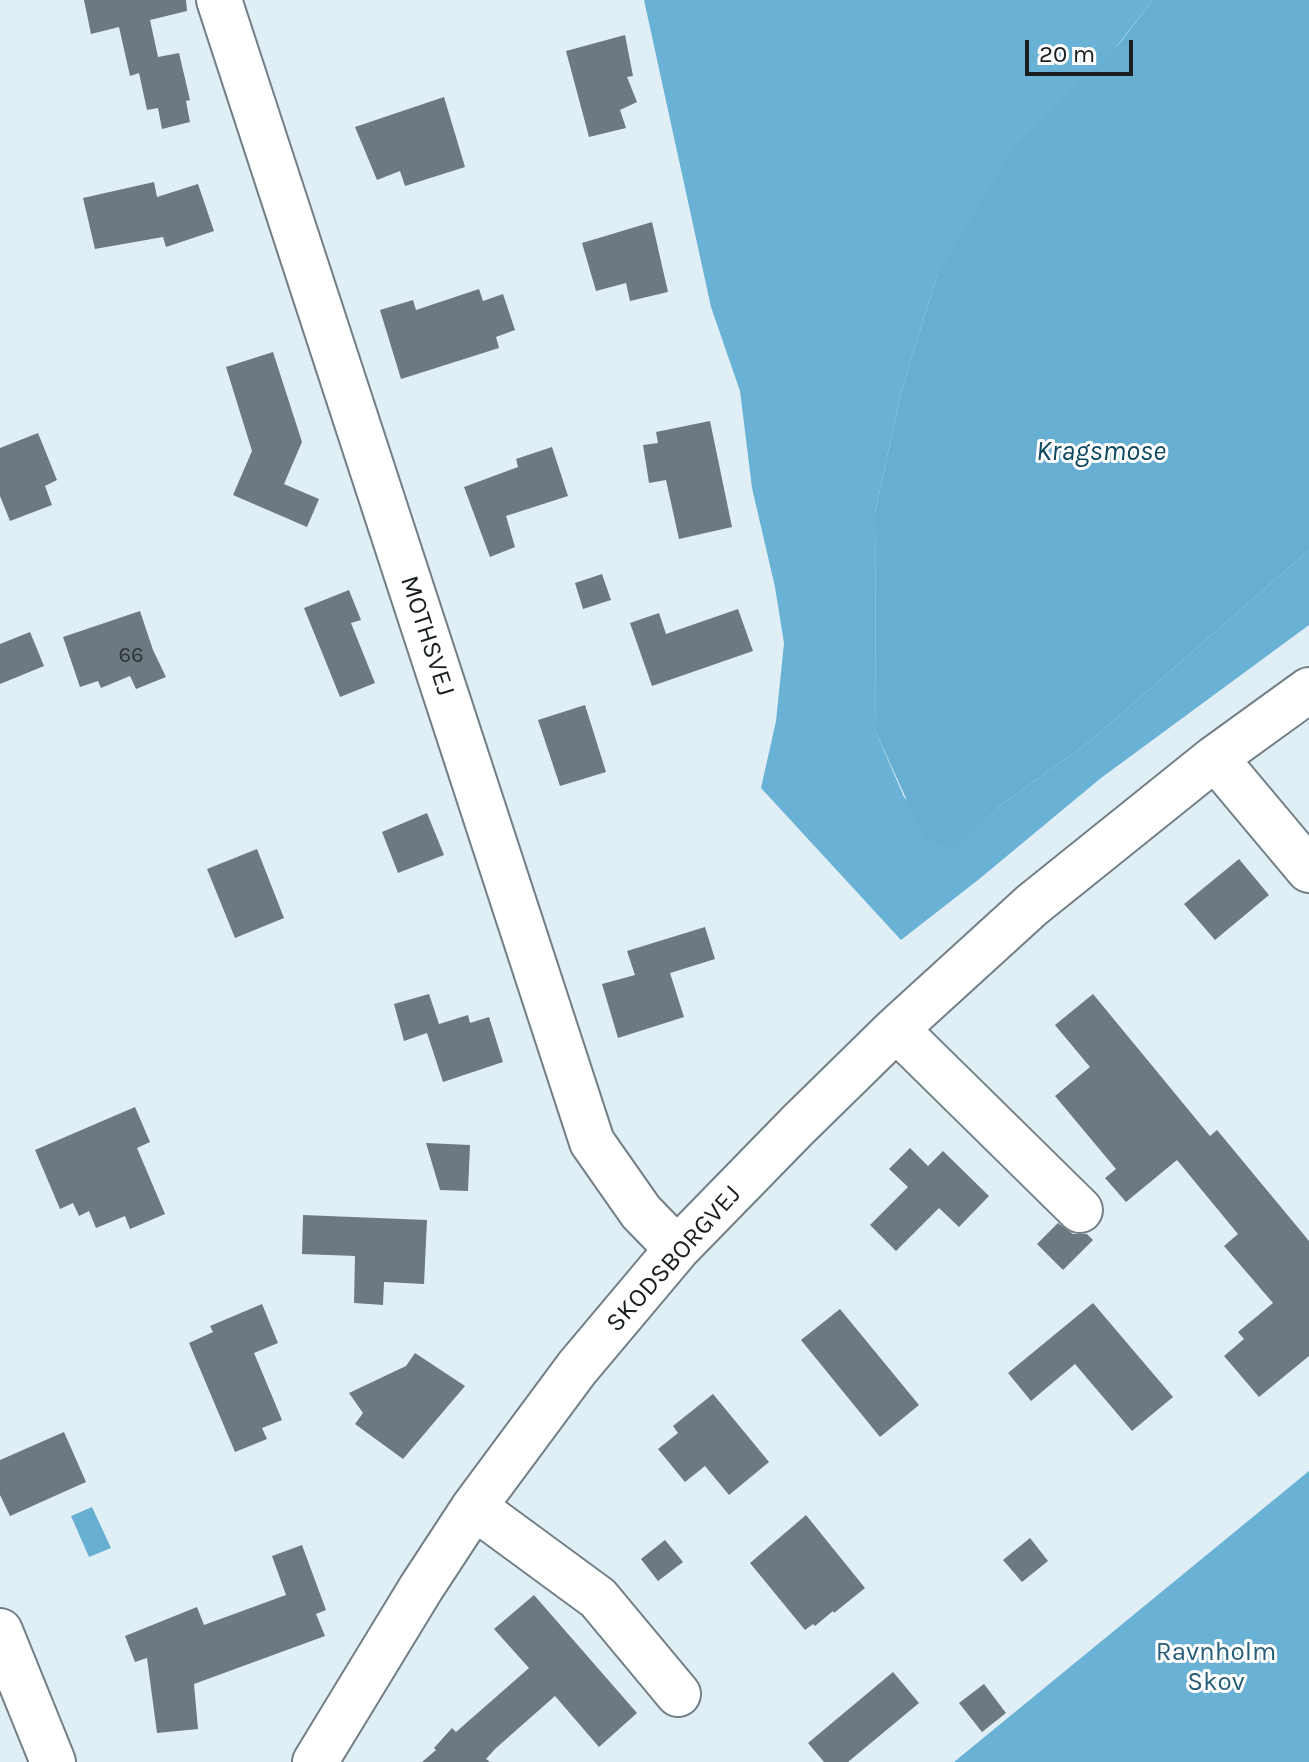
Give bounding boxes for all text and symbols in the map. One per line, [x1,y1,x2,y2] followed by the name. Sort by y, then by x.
[1029,24,1137,74] scale bar
[1039,40,1095,68] text: 20 m
[1036,435,1166,469] water label: Kragsmose
[393,572,461,700] street label: MOTHSVEJ
[118,643,144,669] house number: 66
[600,1179,748,1339] street label: SKODSBORGVEJ
[1156,1637,1276,1698] park label: Ravnholm Skov

